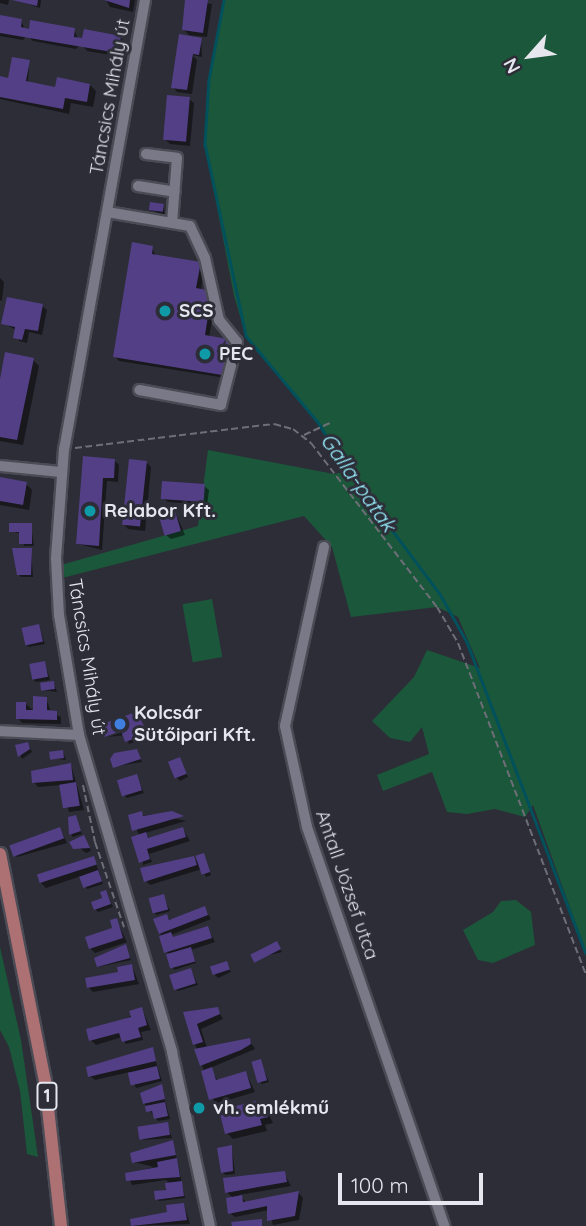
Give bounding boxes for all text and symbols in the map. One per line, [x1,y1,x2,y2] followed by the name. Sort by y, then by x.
[85,17,135,177] street label: Táncsics Mihály út
[495,21,565,91] north arrow
[498,54,525,78] text: N
[179,300,214,322] place label: SCS
[157,303,173,319] marker: SCS
[219,343,253,365] place label: PEC
[197,346,213,362] marker: PEC
[316,428,402,536] water label: Galla-patak
[104,500,216,522] place label: Relabor Kft.
[82,503,98,519] marker: Relabor Kft.
[63,577,111,737] street label: Táncsics Mihály út
[134,702,256,746] place label: Kolcsár Sütőipari Kft.
[112,716,128,732] marker: Kolcsár Sütőipari Kft.
[311,807,383,963] street label: Antall József utca
[35,1082,59,1111] road number: 1
[213,1097,329,1119] place label: vh. emlékmű
[191,1100,207,1116] marker: vh. emlékmű
[341,1160,486,1204] scale bar
[351,1172,409,1198] text: 100 m

